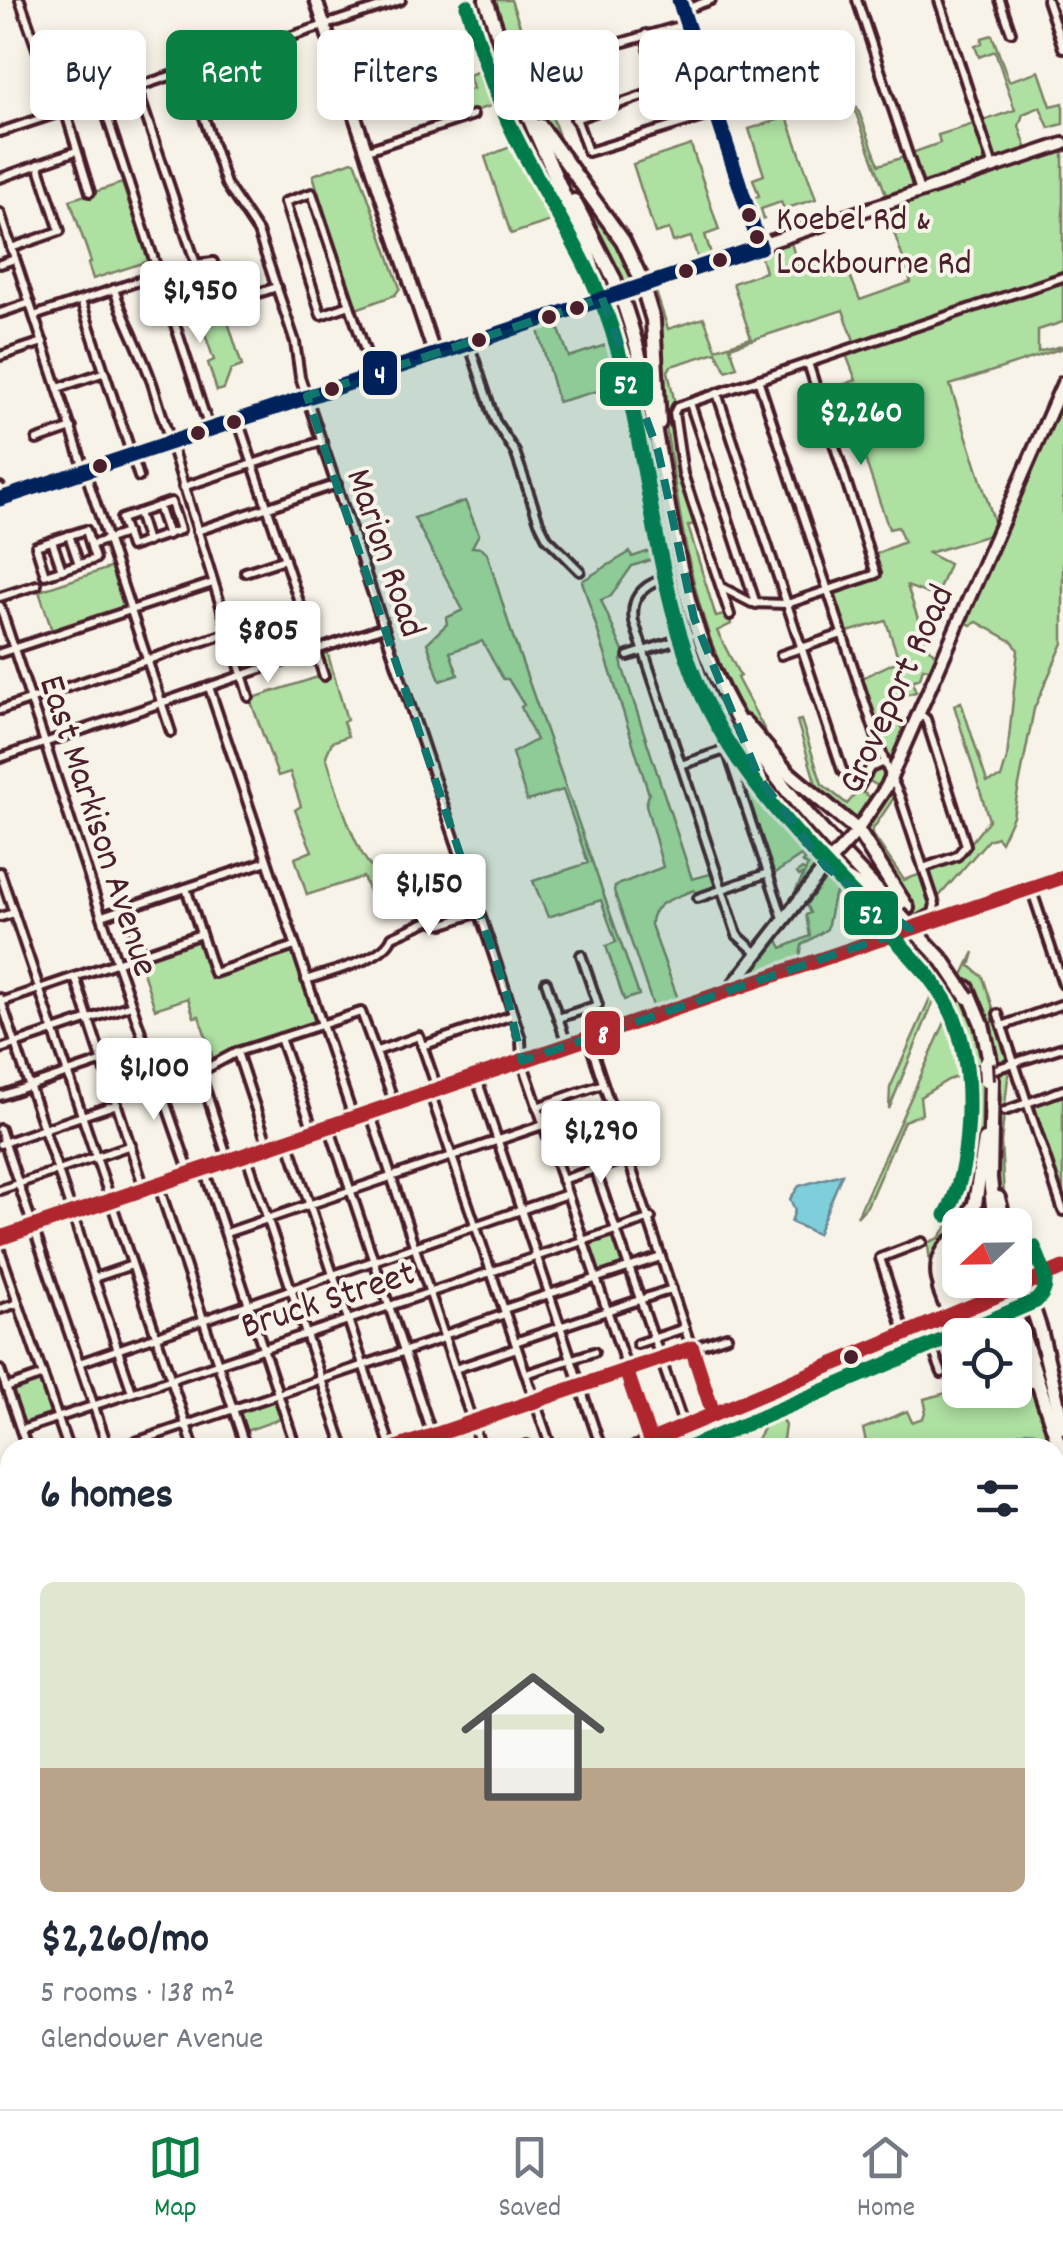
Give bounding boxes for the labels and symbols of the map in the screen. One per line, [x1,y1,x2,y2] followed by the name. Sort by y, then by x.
[776,196,972,292] place label: Koebel Rd & Lockbourne Rd
[739,205,759,225] unlabelled marker
[747,227,767,247] marker: Koebel Rd & Lockbourne Rd
[710,250,730,270] unlabelled marker
[119,261,281,346] pin: $1,950
[676,261,696,281] unlabelled marker
[567,298,587,318] unlabelled marker
[539,307,559,327] unlabelled marker
[469,330,489,350] unlabelled marker
[361,349,399,397] line badge: 4
[374,358,386,398] text: 4
[598,360,655,408] line badge: 52
[613,368,639,408] text: 52
[322,379,342,399] unlabelled marker
[780,383,942,468] pin: $2,260
[224,412,244,432] unlabelled marker
[188,423,208,443] unlabelled marker
[90,456,110,476] unlabelled marker
[328,462,437,646] street label: Marion Road
[827,577,971,804] street label: Groveport Road
[209,601,327,686] pin: $805
[21,669,170,984] street label: East Markison Avenue
[348,854,510,939] pin: $1,150
[842,889,900,937] line badge: 52
[858,898,884,938] text: 52
[583,1009,622,1057] line badge: 8
[597,1018,609,1058] text: 8
[73,1038,235,1123] pin: $1,100
[520,1101,682,1186] pin: $1,290
[942,1208,1032,1298] north arrow
[234,1248,423,1356] street label: Bruck Street
[841,1347,861,1367] unlabelled marker

